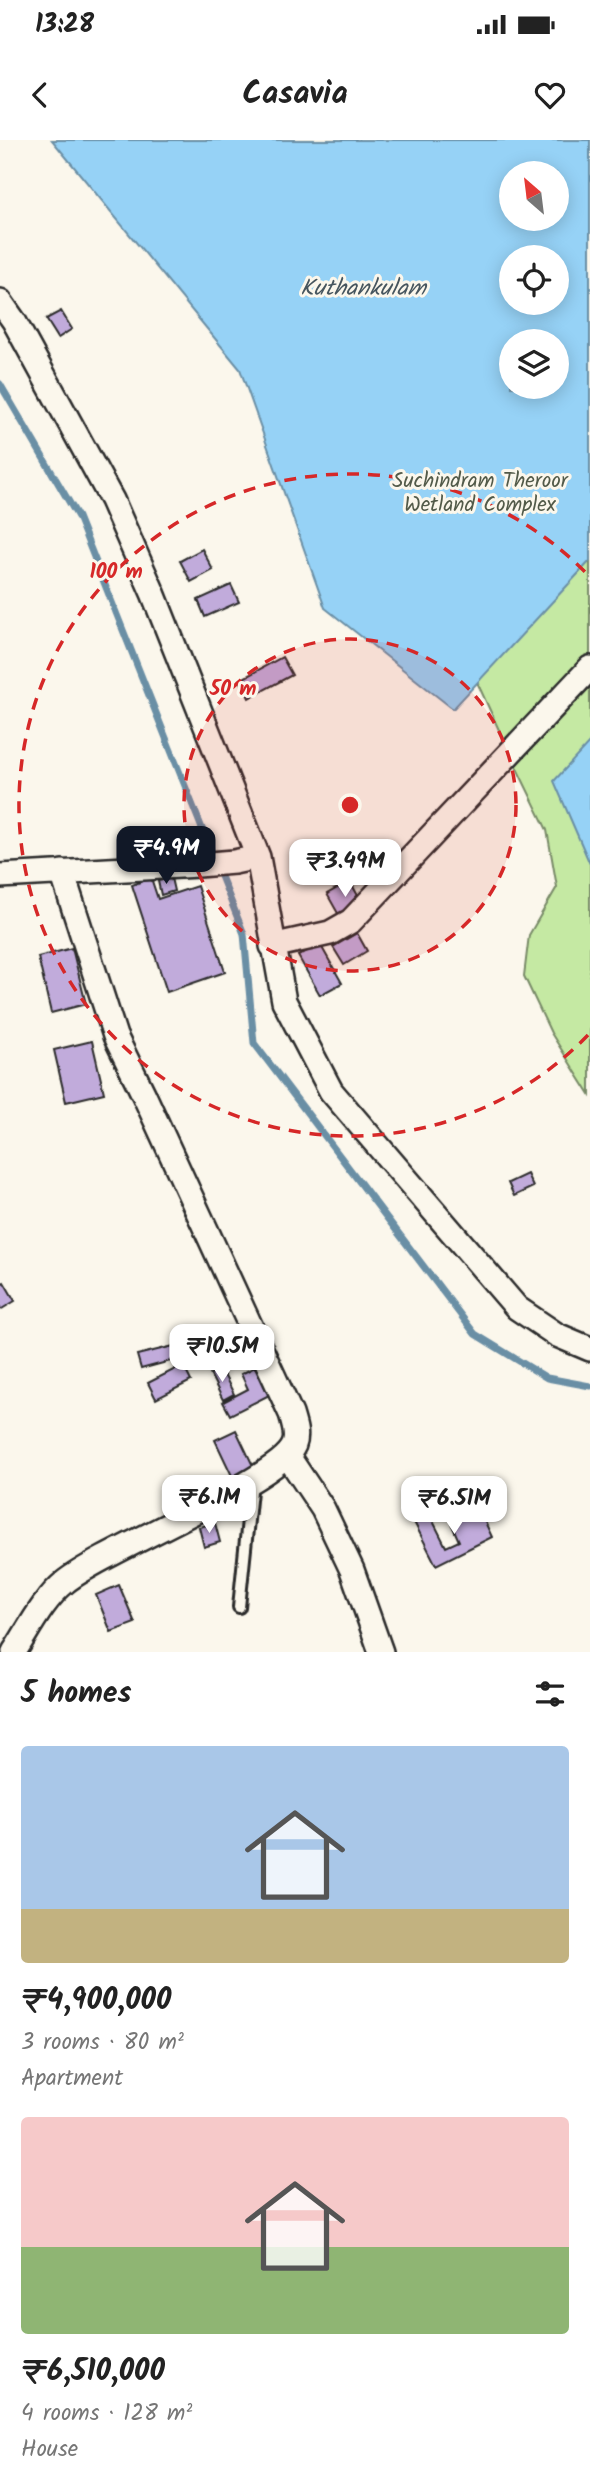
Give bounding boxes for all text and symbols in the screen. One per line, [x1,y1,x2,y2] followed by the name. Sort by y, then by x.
[35,4,94,46] text: 13:28
[242,69,348,120] text: Casavia
[21,76,59,114] icon: back
[531,76,569,114] icon: heart
[499,161,569,231] north arrow
[499,161,569,399] map controls
[499,245,569,315] button: locate
[300,271,427,307] water label: Kuthankulam
[499,329,569,399] button: layers
[392,465,569,522] park label: Suchindram Theroor Wetland Complex
[89,556,143,589] text: 100 m
[209,673,256,706] text: 50 m
[338,793,362,817] centre of rings
[117,826,215,886] pin: ₹4.9M
[132,831,200,867] text: ₹4.9M
[288,840,402,899] pin: ₹3.49M
[305,844,385,880] text: ₹3.49M
[165,1324,279,1384] pin: ₹10.5M
[185,1329,259,1365] text: ₹10.5M
[160,1476,258,1535] pin: ₹6.1M
[397,1476,511,1536] pin: ₹6.51M
[178,1480,240,1516] text: ₹6.1M
[417,1481,491,1517] text: ₹6.51M
[21,1670,132,1718] text: 5 homes
[531,1675,569,1713] icon: filters
[232,1792,358,1918] icon: home
[21,1977,171,2025] text: ₹4,900,000
[21,2025,184,2061] text: 3 rooms · 80 m²
[21,2061,123,2097] text: Apartment
[232,2163,358,2289] icon: home
[21,2348,165,2396] text: ₹6,510,000
[21,2396,192,2432] text: 4 rooms · 128 m²
[21,2432,78,2468] text: House

